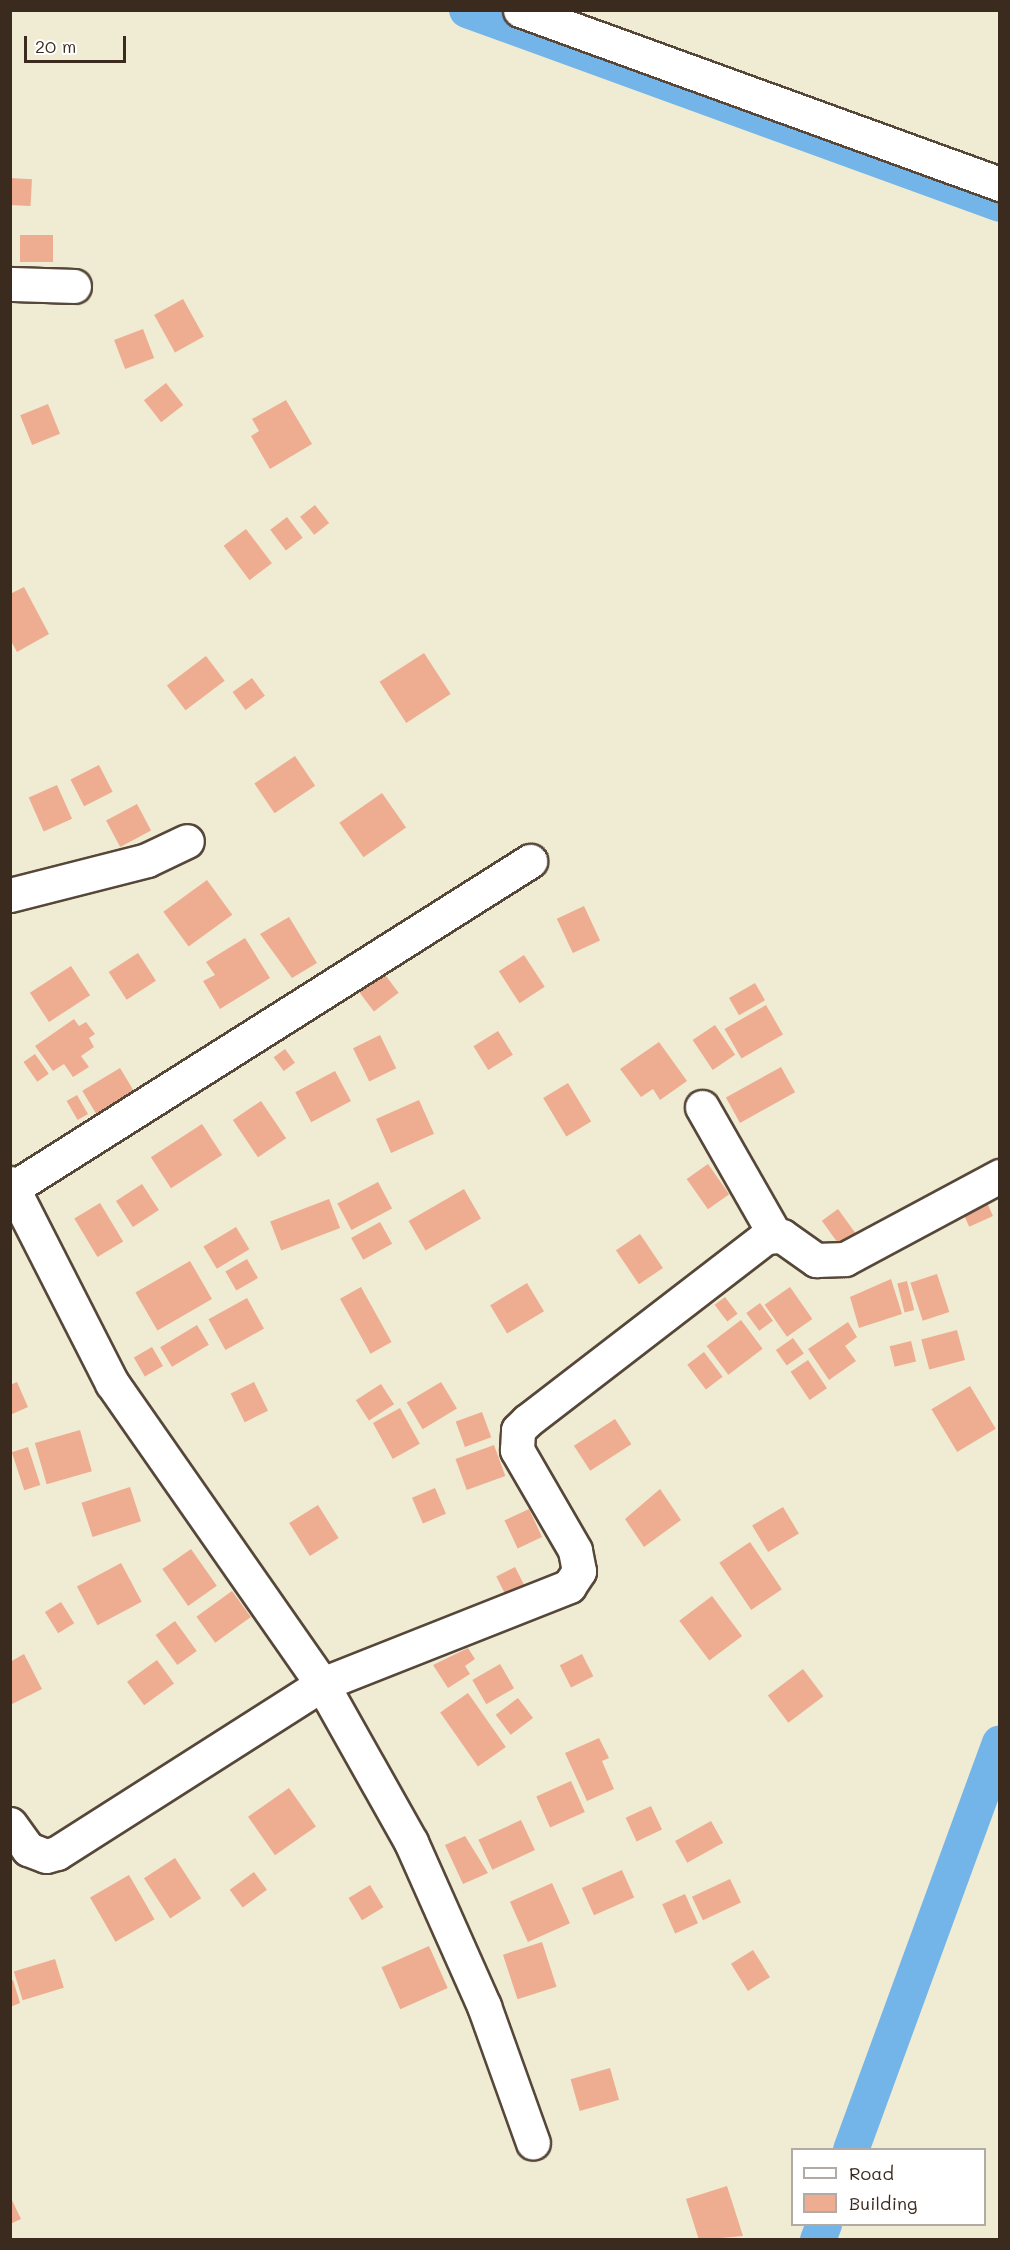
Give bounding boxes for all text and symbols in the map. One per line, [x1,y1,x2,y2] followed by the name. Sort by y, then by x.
[27,24,129,62] scale bar
[35,34,76,58] text: 20 m
[791,2148,986,2226] legend
[849,2161,894,2185] text: Road
[849,2191,917,2215] text: Building

